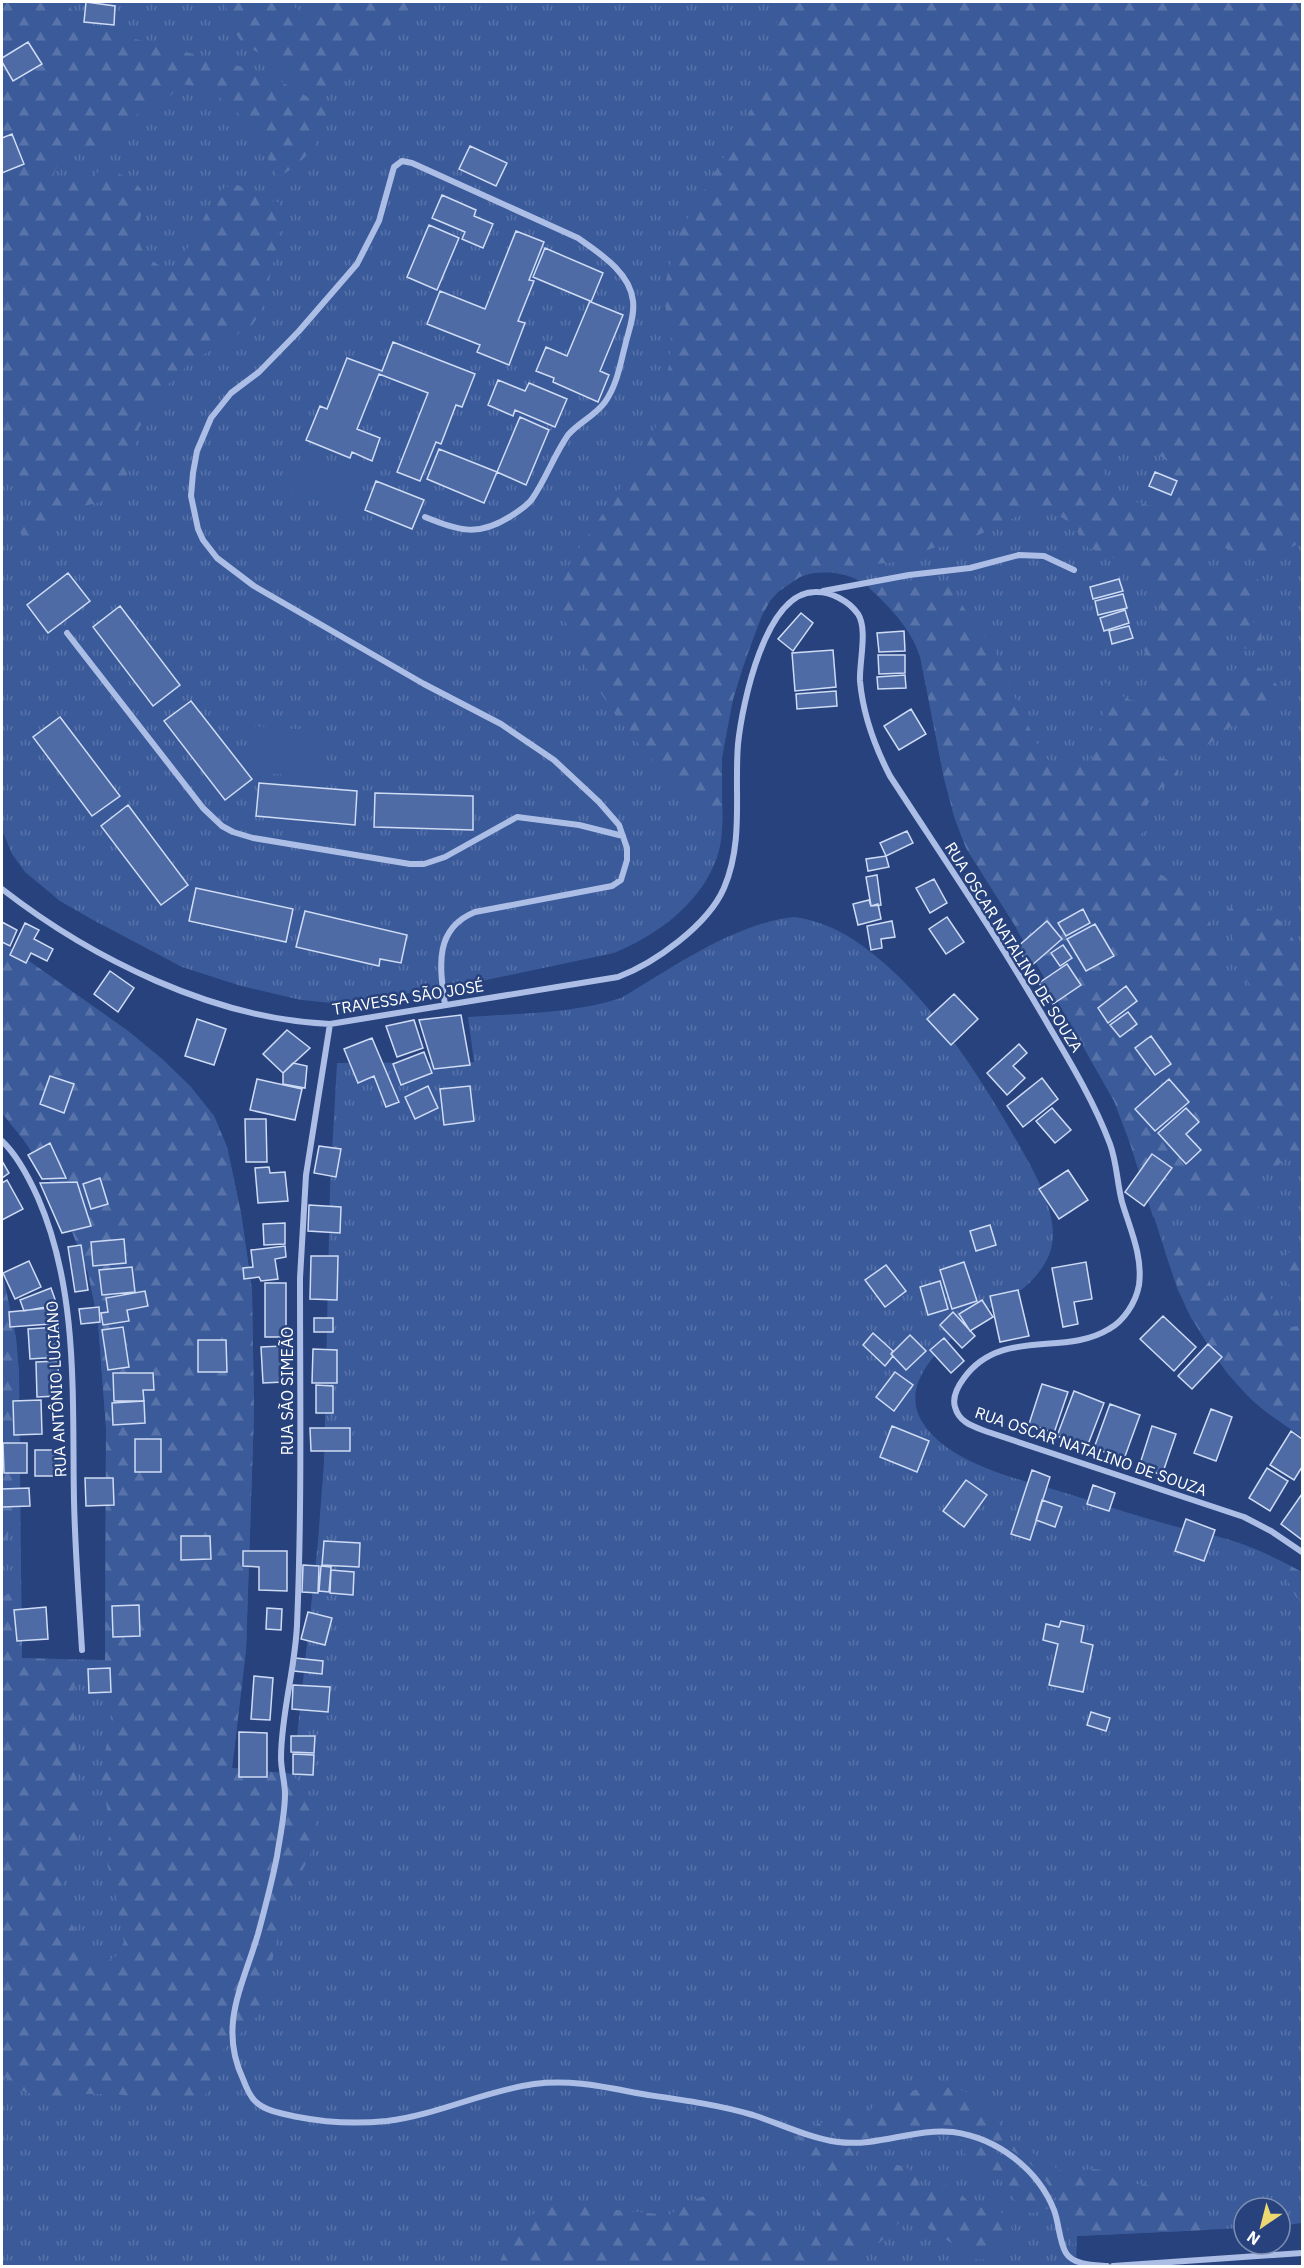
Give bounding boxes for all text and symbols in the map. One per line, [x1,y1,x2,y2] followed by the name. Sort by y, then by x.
[941,838,1087,1056] street label: RUA OSCAR NATALINO DE SOUZA
[331,974,485,1019] street label: TRAVESSA SÃO JOSÉ
[41,1300,71,1478] street label: RUA ANTÔNIO LUCIANO
[277,1327,297,1455] street label: RUA SÃO SIMEÃO
[972,1402,1210,1500] street label: RUA OSCAR NATALINO DE SOUZA
[1232,2196,1292,2256] north arrow
[1243,2227,1264,2250] text: N

